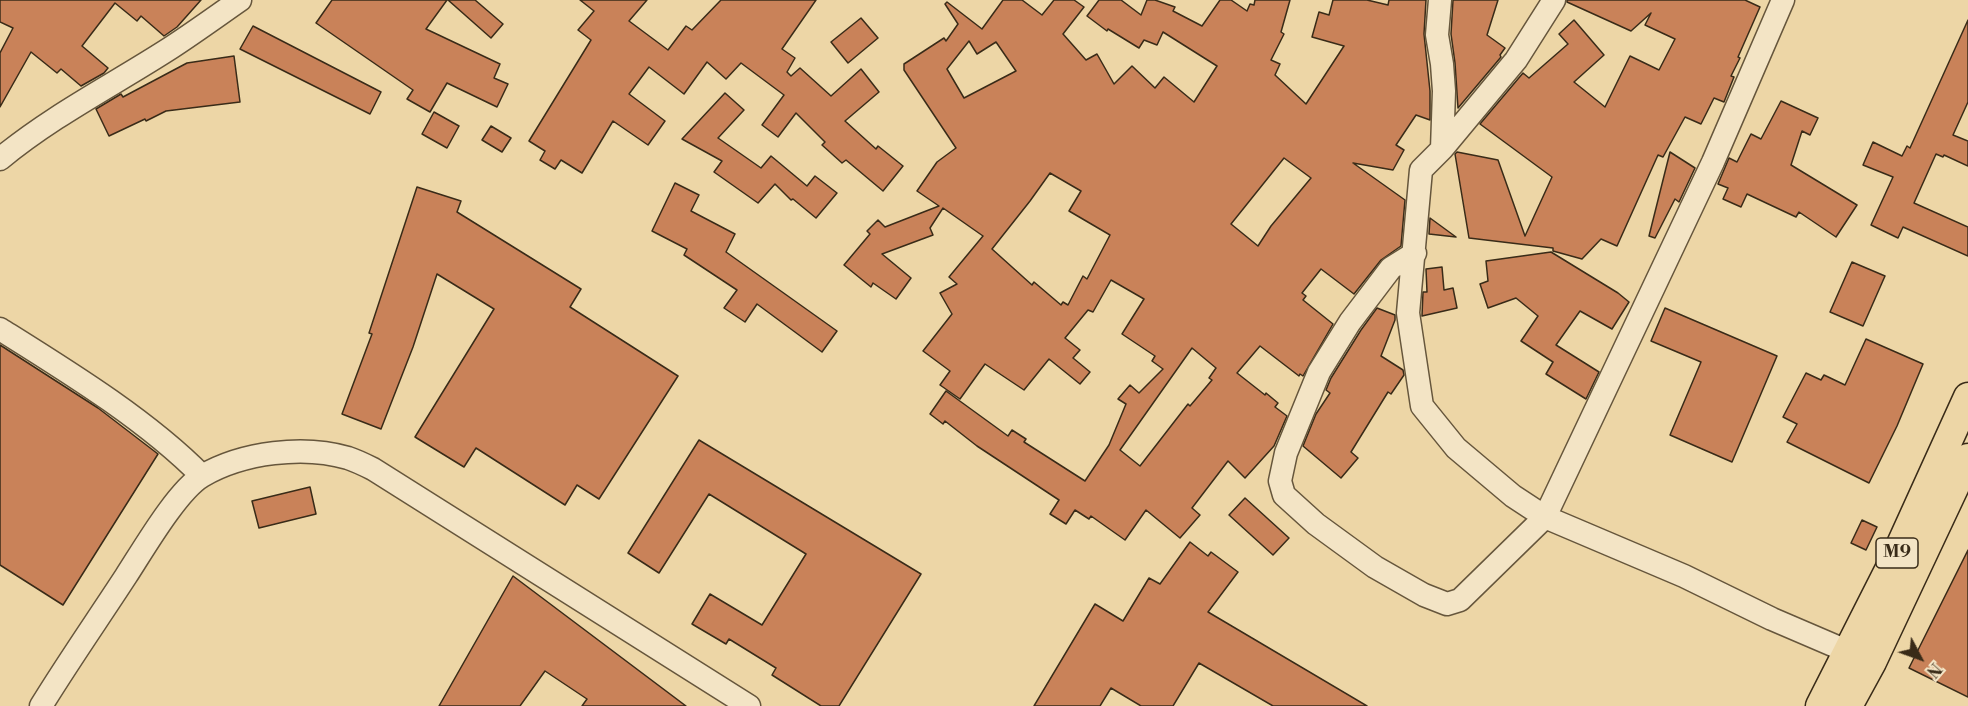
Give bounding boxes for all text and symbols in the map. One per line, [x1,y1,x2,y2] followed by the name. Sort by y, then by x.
[1876,538,1918,568] road number: M9
[1890,628,1950,688] north arrow
[1922,658,1945,681] text: N

